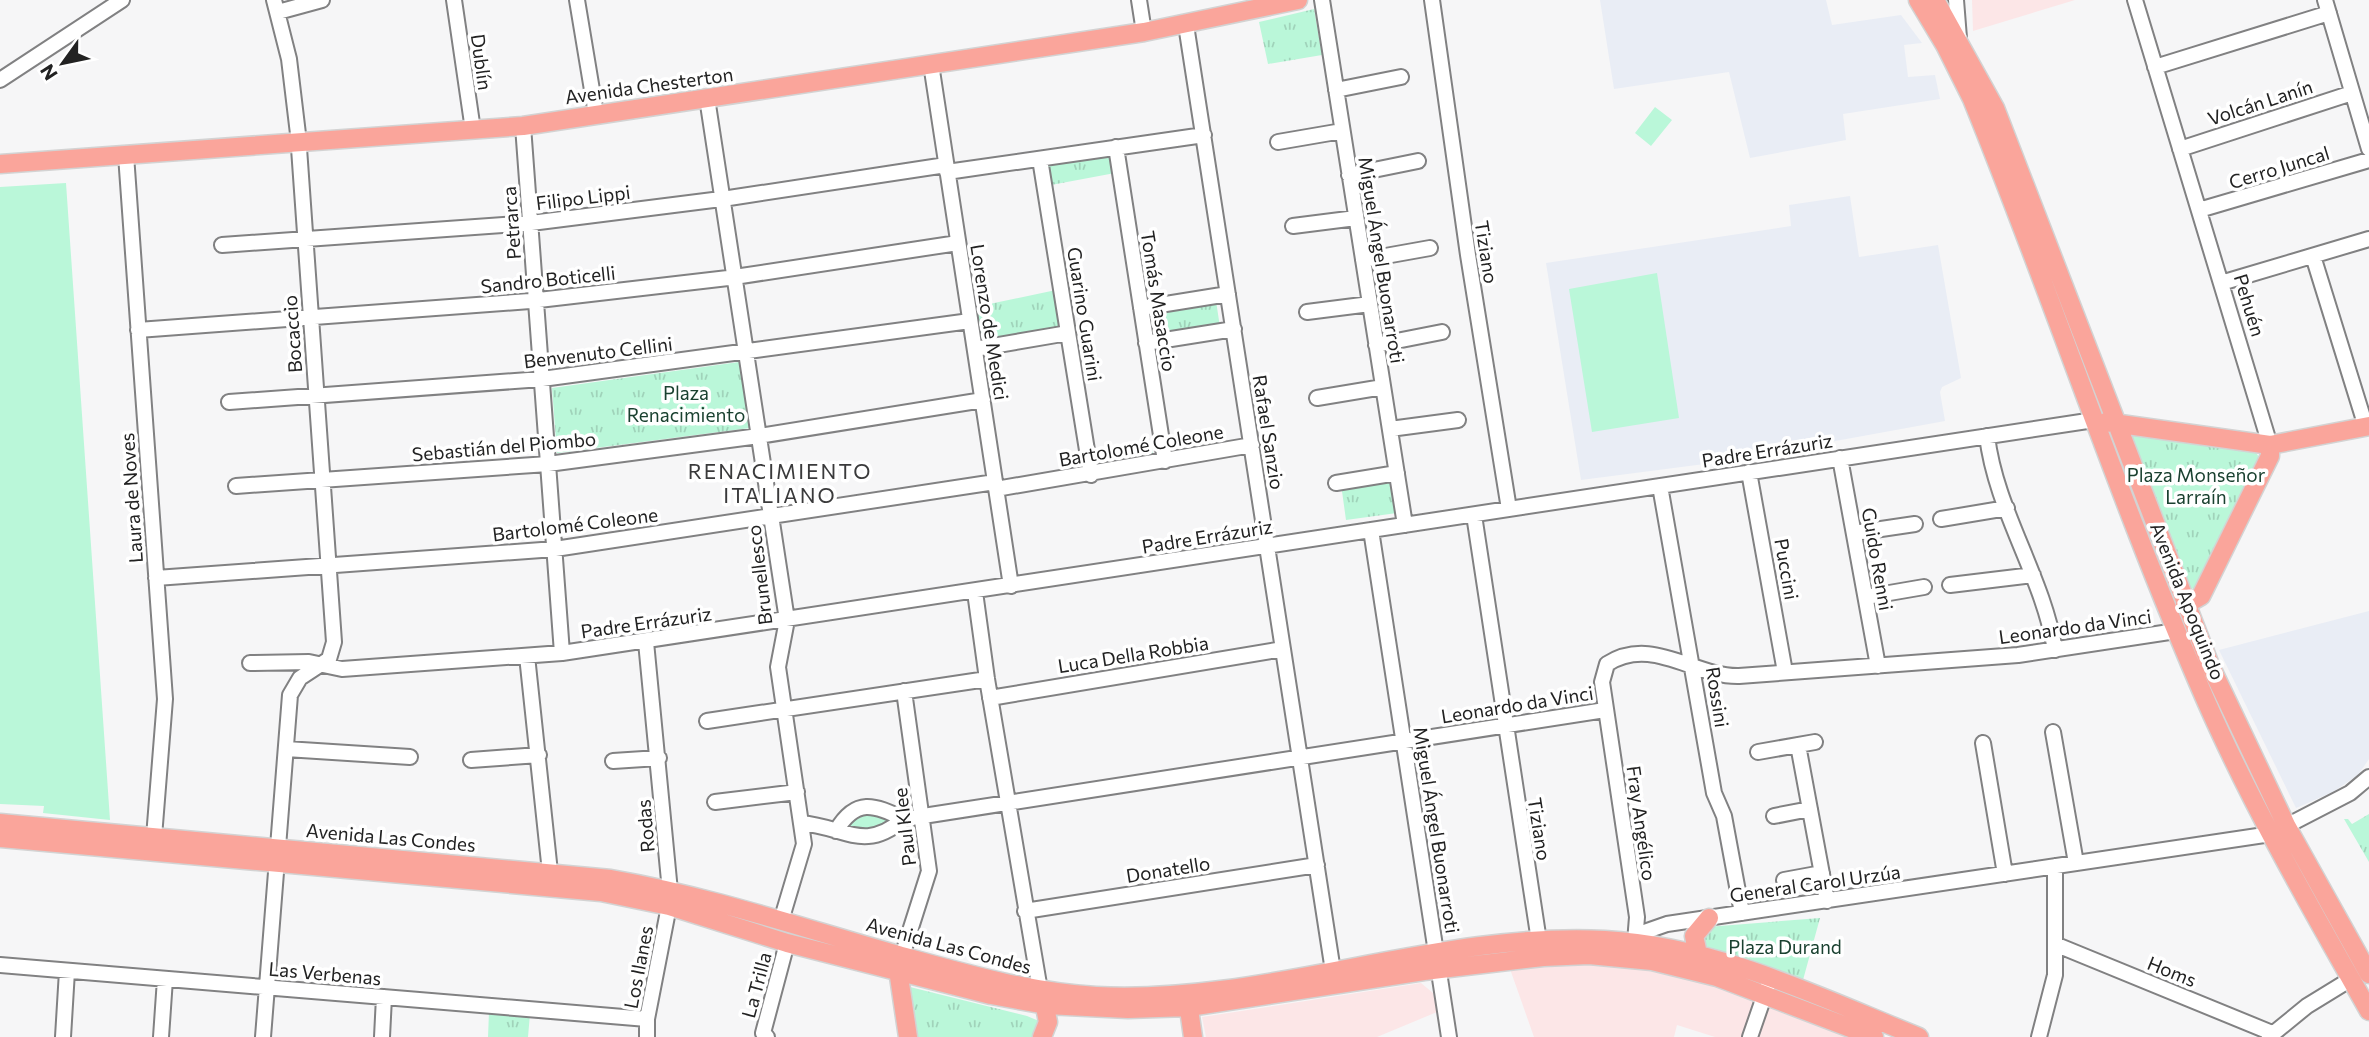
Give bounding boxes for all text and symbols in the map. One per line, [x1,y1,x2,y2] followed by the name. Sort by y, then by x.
[28,28,98,98] north arrow
[467,32,497,92] street label: Dublín
[35,60,62,85] text: N
[563,62,735,108] street label: Avenida Chesterton
[2205,74,2315,130] street label: Volcán Lanín
[2226,141,2332,193] street label: Cerro Juncal
[1354,155,1410,365] street label: Miguel Ángel Buonarroti
[535,180,631,214] street label: Filipo Lippi
[497,186,525,260] street label: Petrarca
[1471,219,1503,285] street label: Tiziano
[1137,229,1181,373] street label: Tomás Masaccio
[966,242,1014,402] street label: Lorenzo de Medici
[1063,245,1107,383] street label: Guarino Guarini
[480,260,616,298] street label: Sandro Boticelli
[2230,271,2270,339] street label: Pehuén
[278,294,306,374] street label: Bocaccio
[522,331,674,373] street label: Benvenuto Cellini
[1249,373,1289,491] street label: Rafael Sanzio
[627,381,745,426] park label: Plaza Renacimiento
[1057,419,1225,471] street label: Bartolomé Coleone
[411,426,597,466] street label: Sebastián del Piombo
[1700,428,1834,472] street label: Padre Errázuriz
[115,432,147,564] street label: Laura de Noves
[688,458,872,507] district label: RENACIMIENTO ITALIANO
[2127,463,2266,508] park label: Plaza Monseñor Larraín
[491,502,659,546] street label: Bartolomé Coleone
[1858,506,1898,612] street label: Guido Renni
[1140,514,1274,558] street label: Padre Errázuriz
[2146,519,2230,683] street label: Avenida Apoquindo
[741,524,777,626] street label: Brunellesco
[1770,536,1804,602] street label: Puccini
[579,601,713,643] street label: Padre Errázuriz
[1997,604,2153,648] street label: Leonardo da Vinci
[1056,631,1210,677] street label: Luca Della Robbia
[1702,665,1734,729] street label: Rossini
[1439,681,1595,727] street label: Leonardo da Vinci
[1409,725,1465,935] street label: Miguel Ángel Buonarroti
[1623,764,1661,882] street label: Fray Angélico
[888,787,920,867] street label: Paul Klee
[1524,796,1556,862] street label: Tiziano
[631,799,659,853] street label: Rodas
[305,818,477,856] street label: Avenida Las Condes
[1124,851,1212,887] street label: Donatello
[1728,860,1902,906] street label: General Carol Urzúa
[864,912,1034,978] street label: Avenida Las Condes
[619,924,657,1010] street label: Los Ilanes
[1728,935,1842,958] park label: Plaza Durand
[736,950,776,1020] street label: La Trilla
[2144,951,2200,991] street label: Homs
[268,957,382,989] street label: Las Verbenas

